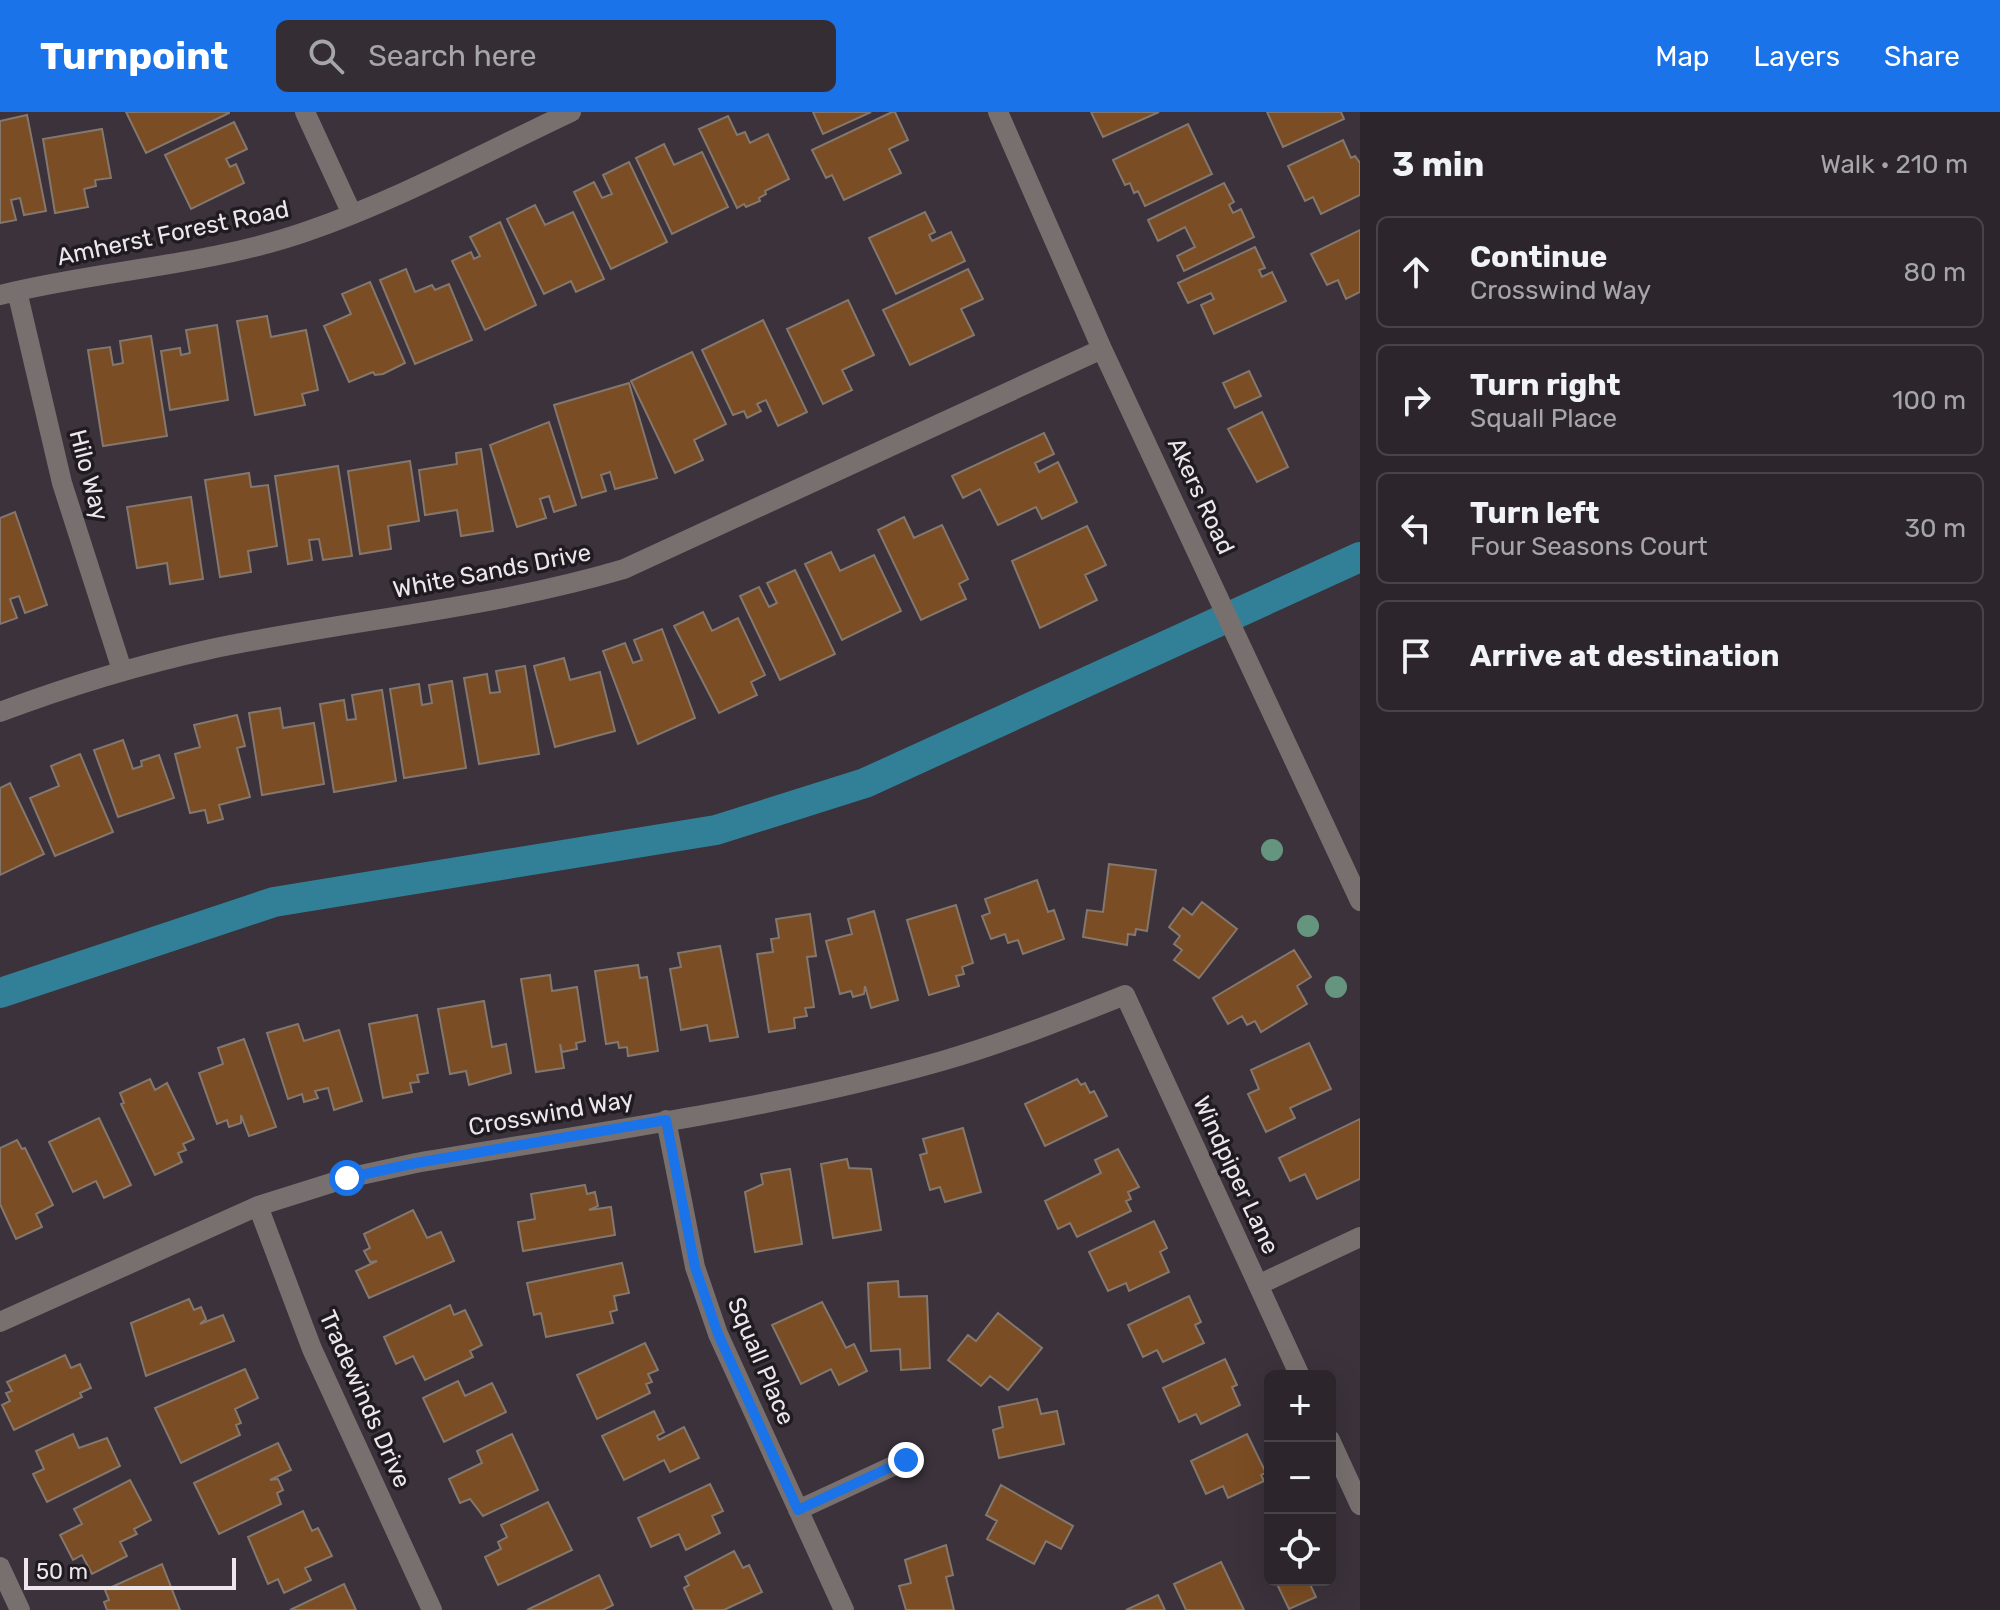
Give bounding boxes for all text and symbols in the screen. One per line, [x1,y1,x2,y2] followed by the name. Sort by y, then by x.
[276,20,836,92] search box
[40,33,228,79] text: Turnpoint
[304,34,348,78] icon: search
[368,38,536,74] text: Search here
[1655,40,1710,73] text: Map
[1754,40,1840,73] text: Layers
[1884,40,1960,73] text: Share
[1392,144,1484,185] text: 3 min
[1820,149,1968,180] text: Walk · 210 m
[55,195,291,271] street label: Amherst Forest Road
[1470,239,1607,275] text: Continue
[1394,250,1438,294] icon: ahead
[1903,257,1966,288] text: 80 m
[1470,275,1651,306] text: Crosswind Way
[1470,367,1621,403] text: Turn right
[1394,378,1438,422] icon: right
[1892,385,1966,416] text: 100 m
[1470,403,1617,434] text: Squall Place
[63,426,115,524] street label: Hilo Way
[1162,433,1240,559] street label: Akers Road
[1470,495,1600,531] text: Turn left
[1394,506,1438,550] icon: left
[1904,513,1966,544] text: 30 m
[1470,531,1708,562] text: Four Seasons Court
[391,538,593,604] street label: White Sands Drive
[1394,634,1438,678] icon: arrive
[1470,638,1780,674] text: Arrive at destination
[466,1085,636,1141] street label: Crosswind Way
[1187,1092,1285,1258] street label: Windpiper Lane
[329,1160,365,1196] route start
[722,1293,800,1429] street label: Squall Place
[313,1306,417,1492] street label: Tradewinds Drive
[1264,1370,1336,1586] map controls
[1264,1370,1336,1442] button: +
[888,1442,924,1478] route end
[1264,1442,1336,1514] button: −
[1264,1514,1336,1586] button: locate
[24,1554,236,1590] scale bar
[36,1558,88,1585] text: 50 m

